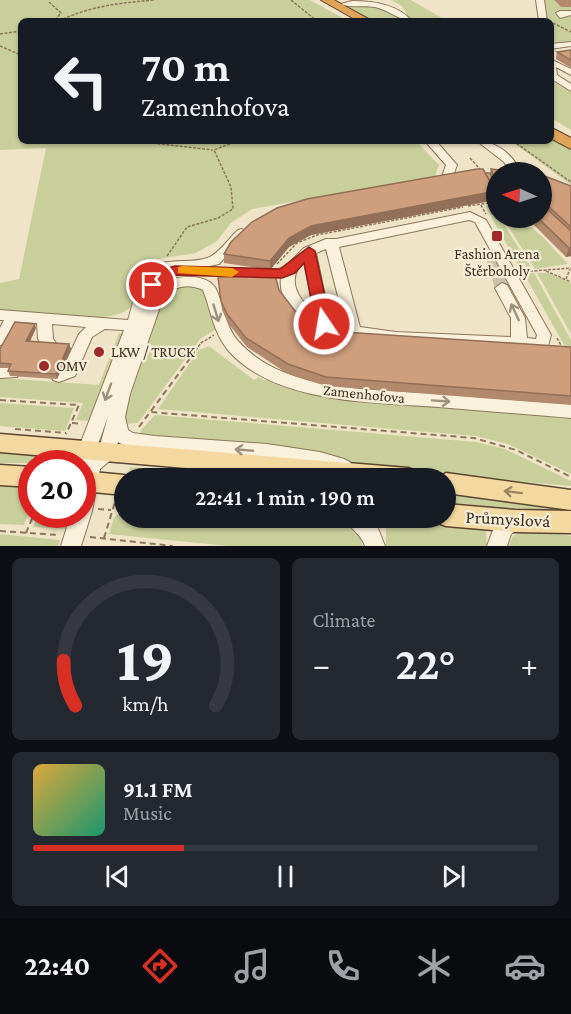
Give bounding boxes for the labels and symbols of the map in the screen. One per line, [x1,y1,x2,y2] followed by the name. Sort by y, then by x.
[486,162,552,228] north arrow
[490,229,504,243] marker: Fashion Arena Štěrboholy
[454,246,540,280] place label: Fashion Arena Štěrboholy
[126,259,177,310] pin
[292,292,356,356] position arrow
[211,303,222,322] one-way arrow
[508,304,520,322] one-way arrow
[111,344,195,360] place label: LKW / TRUCK
[92,345,106,359] marker: LKW / TRUCK
[56,358,88,374] place label: OMV
[37,359,51,373] marker: OMV
[102,382,113,401] one-way arrow
[322,382,406,406] street label: Zamenhofova
[431,396,451,407] one-way arrow
[234,445,254,456] one-way arrow
[18,450,96,528] speed limit sign: 20
[504,486,523,497] one-way arrow
[465,507,551,531] street label: Průmyslová

